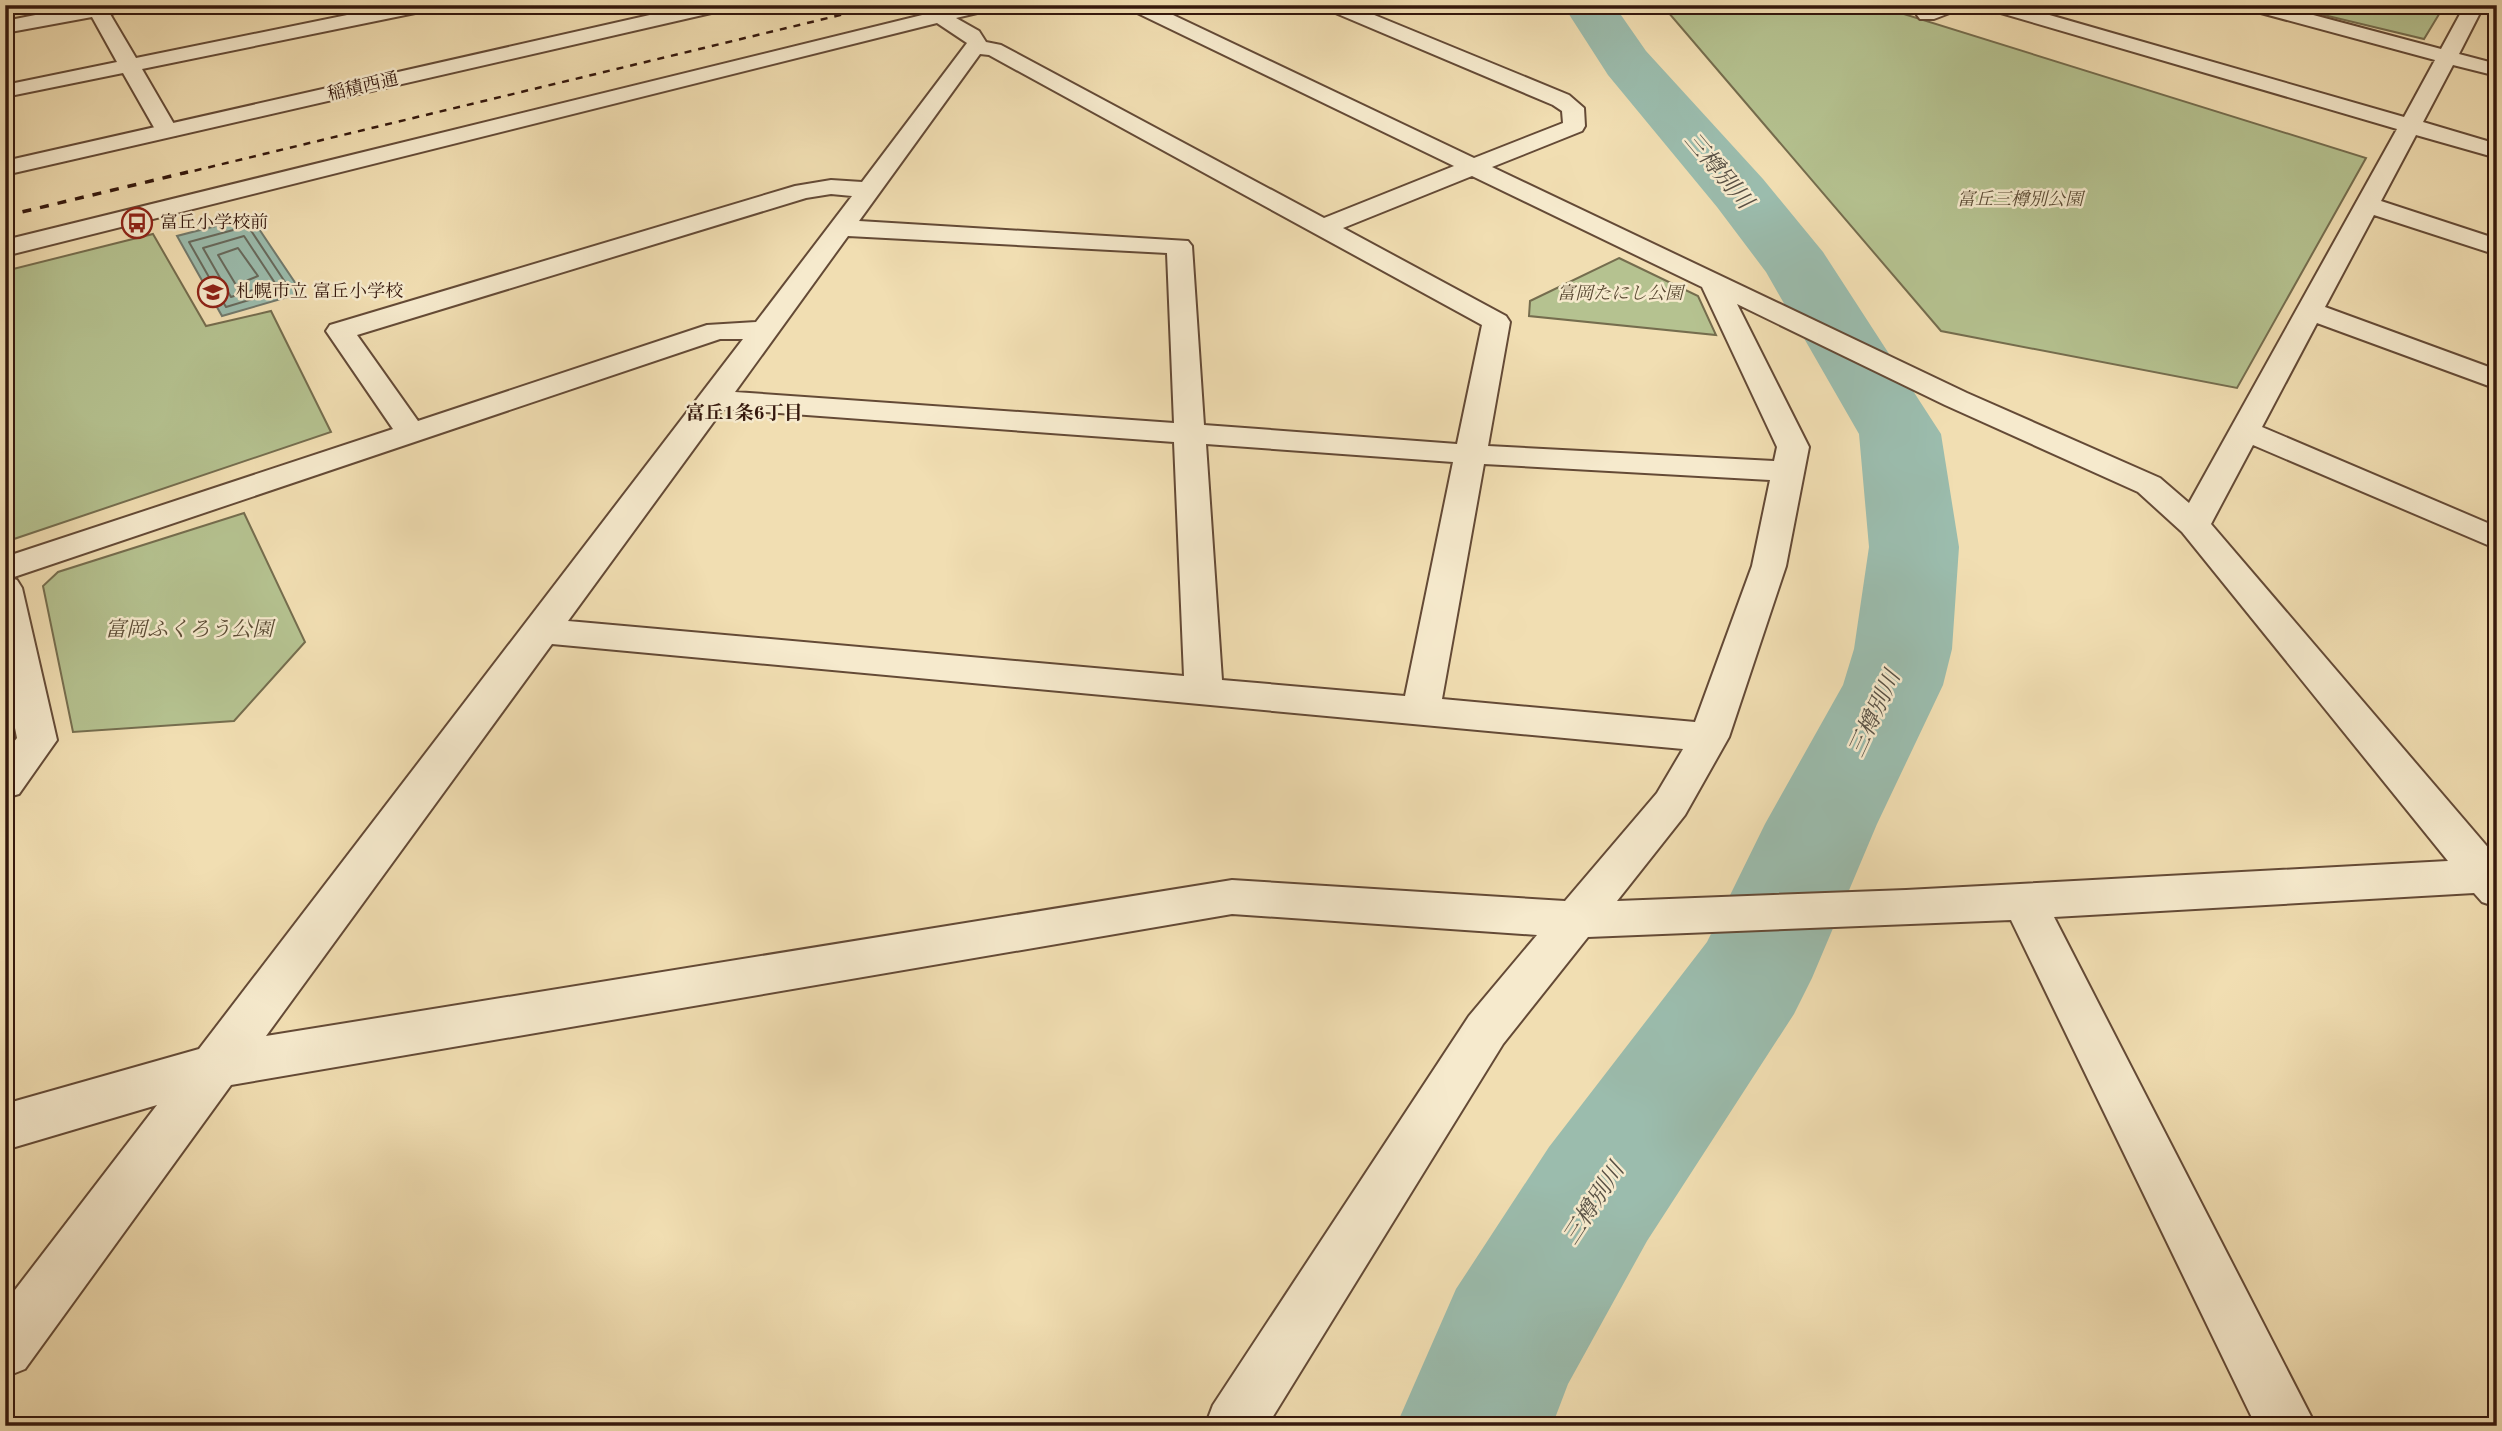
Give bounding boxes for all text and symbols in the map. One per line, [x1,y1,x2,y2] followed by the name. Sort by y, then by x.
[325,68,400,104] street label: 稲積西通
[1680,127,1760,216] water label: 三樽別川
[1957,189,2086,209] park label: 富丘三樽別公園
[120,206,154,240] bus stop icon: 富丘小学校前
[160,212,268,232] place label: 富丘小学校前
[196,275,230,309] school or university icon: 札幌市立 富丘小学校
[236,281,403,301] place label: 札幌市立 富丘小学校
[1557,283,1686,303] park label: 富岡たにし公園
[685,402,803,424] district label: 富丘1条6丁目
[105,618,276,641] park label: 富岡ふくろう公園
[1843,664,1906,761] water label: 三樽別川
[1558,1156,1630,1249] water label: 三樽別川

